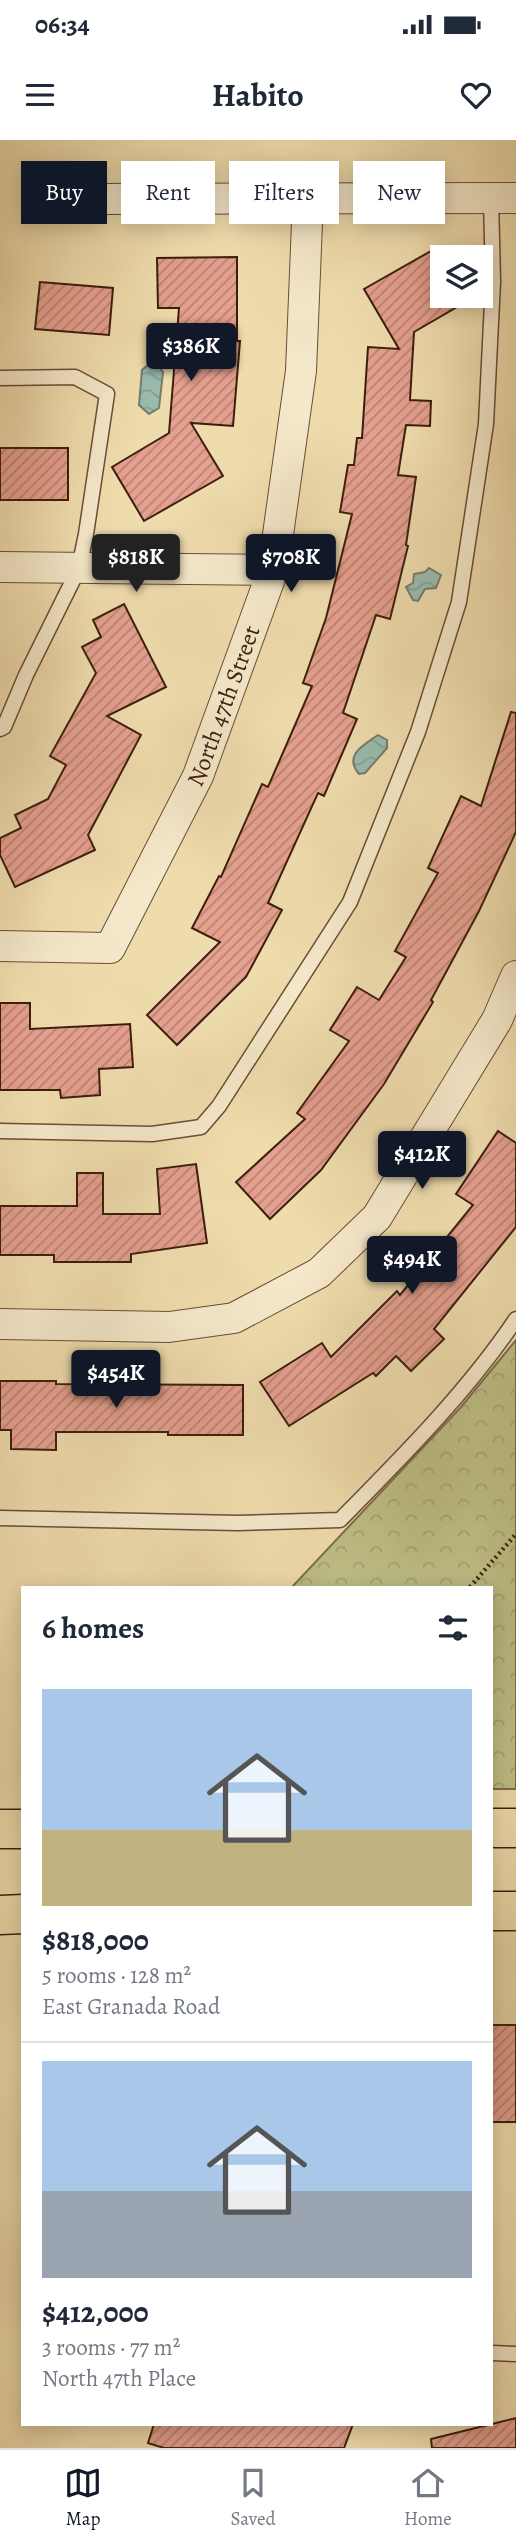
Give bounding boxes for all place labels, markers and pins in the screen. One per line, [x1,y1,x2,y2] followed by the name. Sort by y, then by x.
[142,324,240,383] pin: $386K
[87,534,185,594] pin: $818K
[242,534,340,594] pin: $708K
[373,1132,471,1191] pin: $412K
[363,1236,461,1296] pin: $494K
[67,1350,165,1410] pin: $454K

